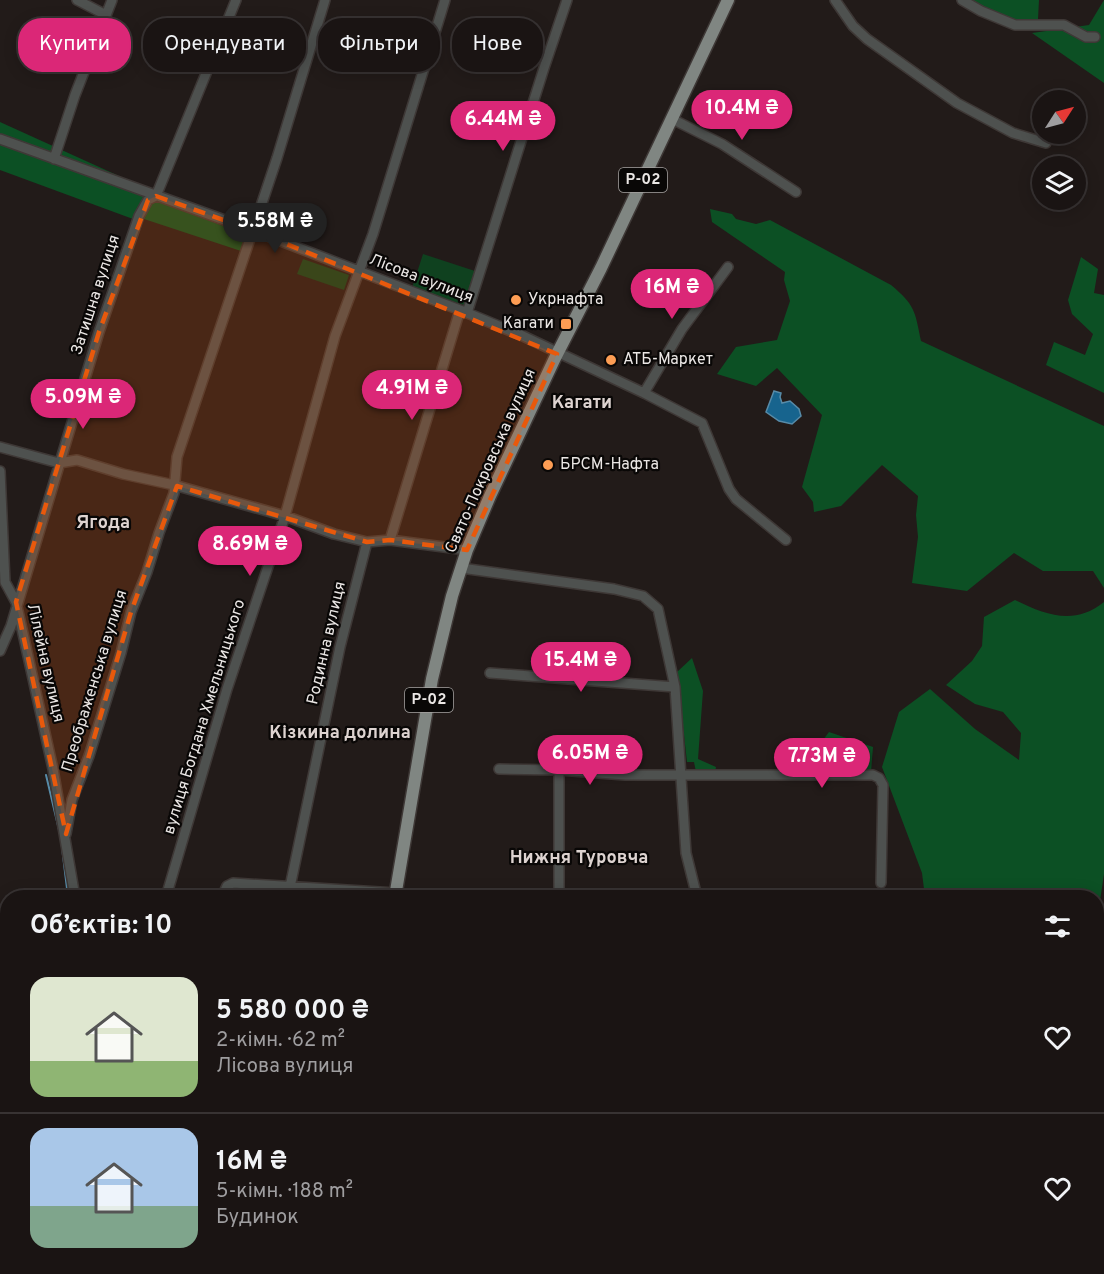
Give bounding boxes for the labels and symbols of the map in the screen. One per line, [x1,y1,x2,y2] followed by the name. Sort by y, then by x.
[687,90,797,141] pin: 10.4M ₴
[1032,90,1086,144] north arrow
[448,101,558,152] pin: 6.44M ₴
[619,168,667,192] road number: Р-02
[220,203,330,254] pin: 5.58M ₴
[67,232,125,358] street label: Затишна вулиця
[366,250,476,308] street label: Лісова вулиця
[630,269,714,320] pin: 16M ₴
[528,290,603,310] place label: Укрнафта
[509,293,523,307] marker: Укрнафта
[503,314,554,334] place label: Кагати
[559,317,573,331] marker: Кагати
[623,350,713,370] place label: АТБ-Маркет
[604,353,618,367] marker: АТБ-Маркет
[441,366,541,556] street label: Свято-Покровська вулиця
[357,370,467,421] pin: 4.91M ₴
[28,379,138,430] pin: 5.09M ₴
[552,392,612,415] district label: Кагати
[560,455,659,475] place label: БРСМ-Нафта
[541,458,555,472] marker: БРСМ-Нафта
[76,512,130,535] district label: Ягода
[195,526,305,577] pin: 8.69M ₴
[303,580,351,706] street label: Родинна вулиця
[58,588,132,774] street label: Преображенська вулиця
[160,597,250,837] street label: вулиця Богдана Хмельницького
[22,602,68,724] street label: Лілейна вулиця
[526,642,636,693] pin: 15.4M ₴
[405,688,453,712] road number: Р-02
[269,722,411,745] district label: Кізкина долина
[535,735,645,786] pin: 6.05M ₴
[767,738,877,789] pin: 7.73M ₴
[510,847,648,870] district label: Нижня Туровча

